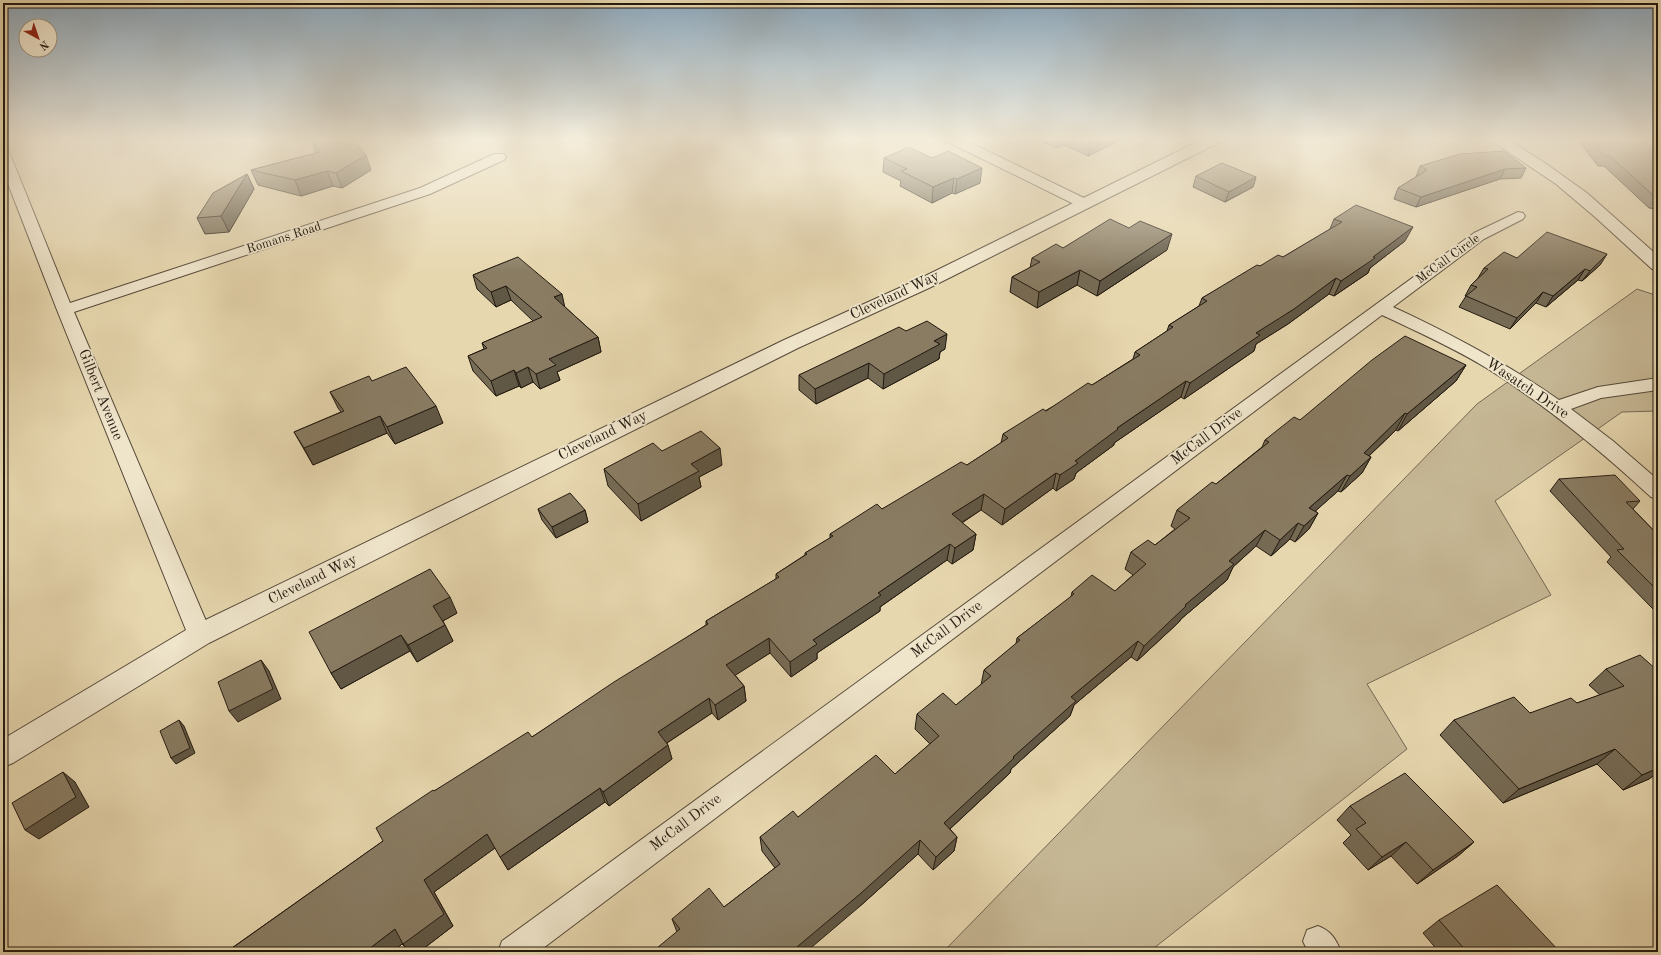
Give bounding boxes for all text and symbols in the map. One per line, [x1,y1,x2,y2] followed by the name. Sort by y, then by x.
[18,18,58,58] north arrow
[36,38,50,52] text: N
[245,220,323,256] street label: Romans Road
[1414,232,1482,286] street label: McCall Circle
[848,269,942,323] street label: Cleveland Way
[75,347,125,443] street label: Gilbert Avenue
[1483,356,1571,422] street label: Wasatch Drive
[1169,405,1245,469] street label: McCall Drive
[556,408,650,464] street label: Cleveland Way
[266,552,360,608] street label: Cleveland Way
[909,598,985,662] street label: McCall Drive
[648,791,724,855] street label: McCall Drive

